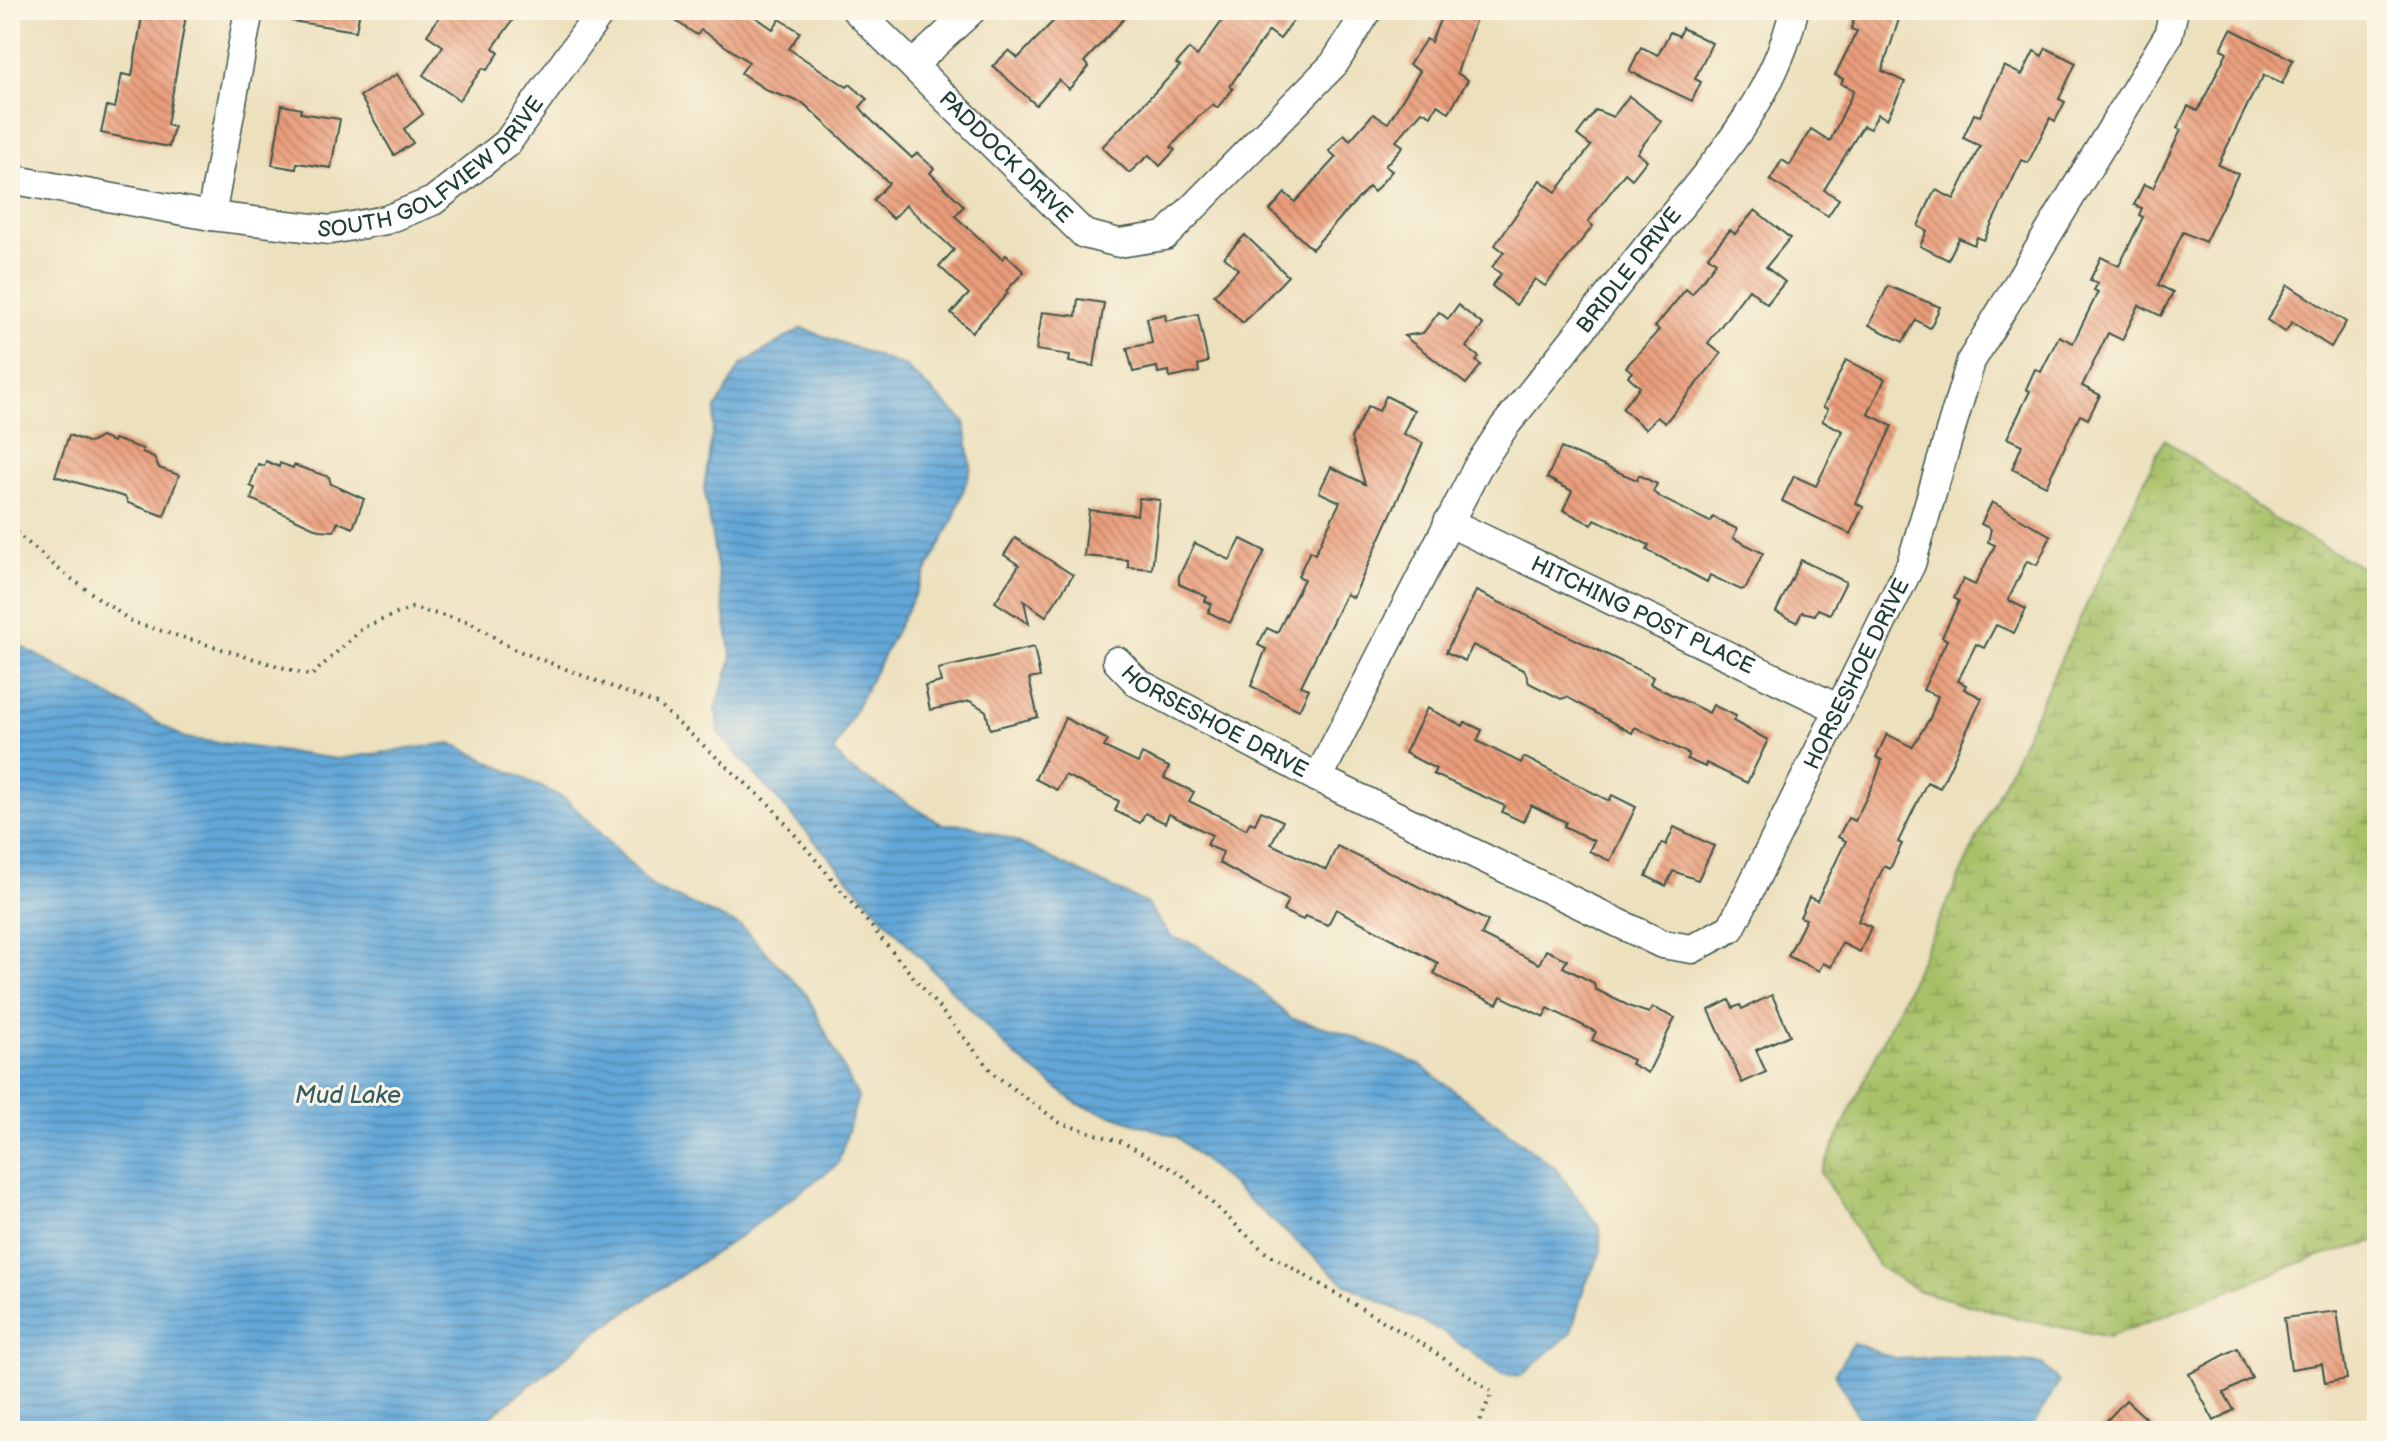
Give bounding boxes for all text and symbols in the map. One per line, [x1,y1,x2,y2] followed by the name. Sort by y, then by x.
[933,86,1078,229] street label: PADDOCK DRIVE
[316,91,550,244] street label: SOUTH GOLFVIEW DRIVE
[1571,202,1687,339] street label: BRIDLE DRIVE
[1527,550,1759,680] street label: HITCHING POST PLACE
[1798,574,1915,774] street label: HORSESHOE DRIVE
[1115,660,1313,784] street label: HORSESHOE DRIVE
[295,1081,401,1110] water label: Mud Lake

